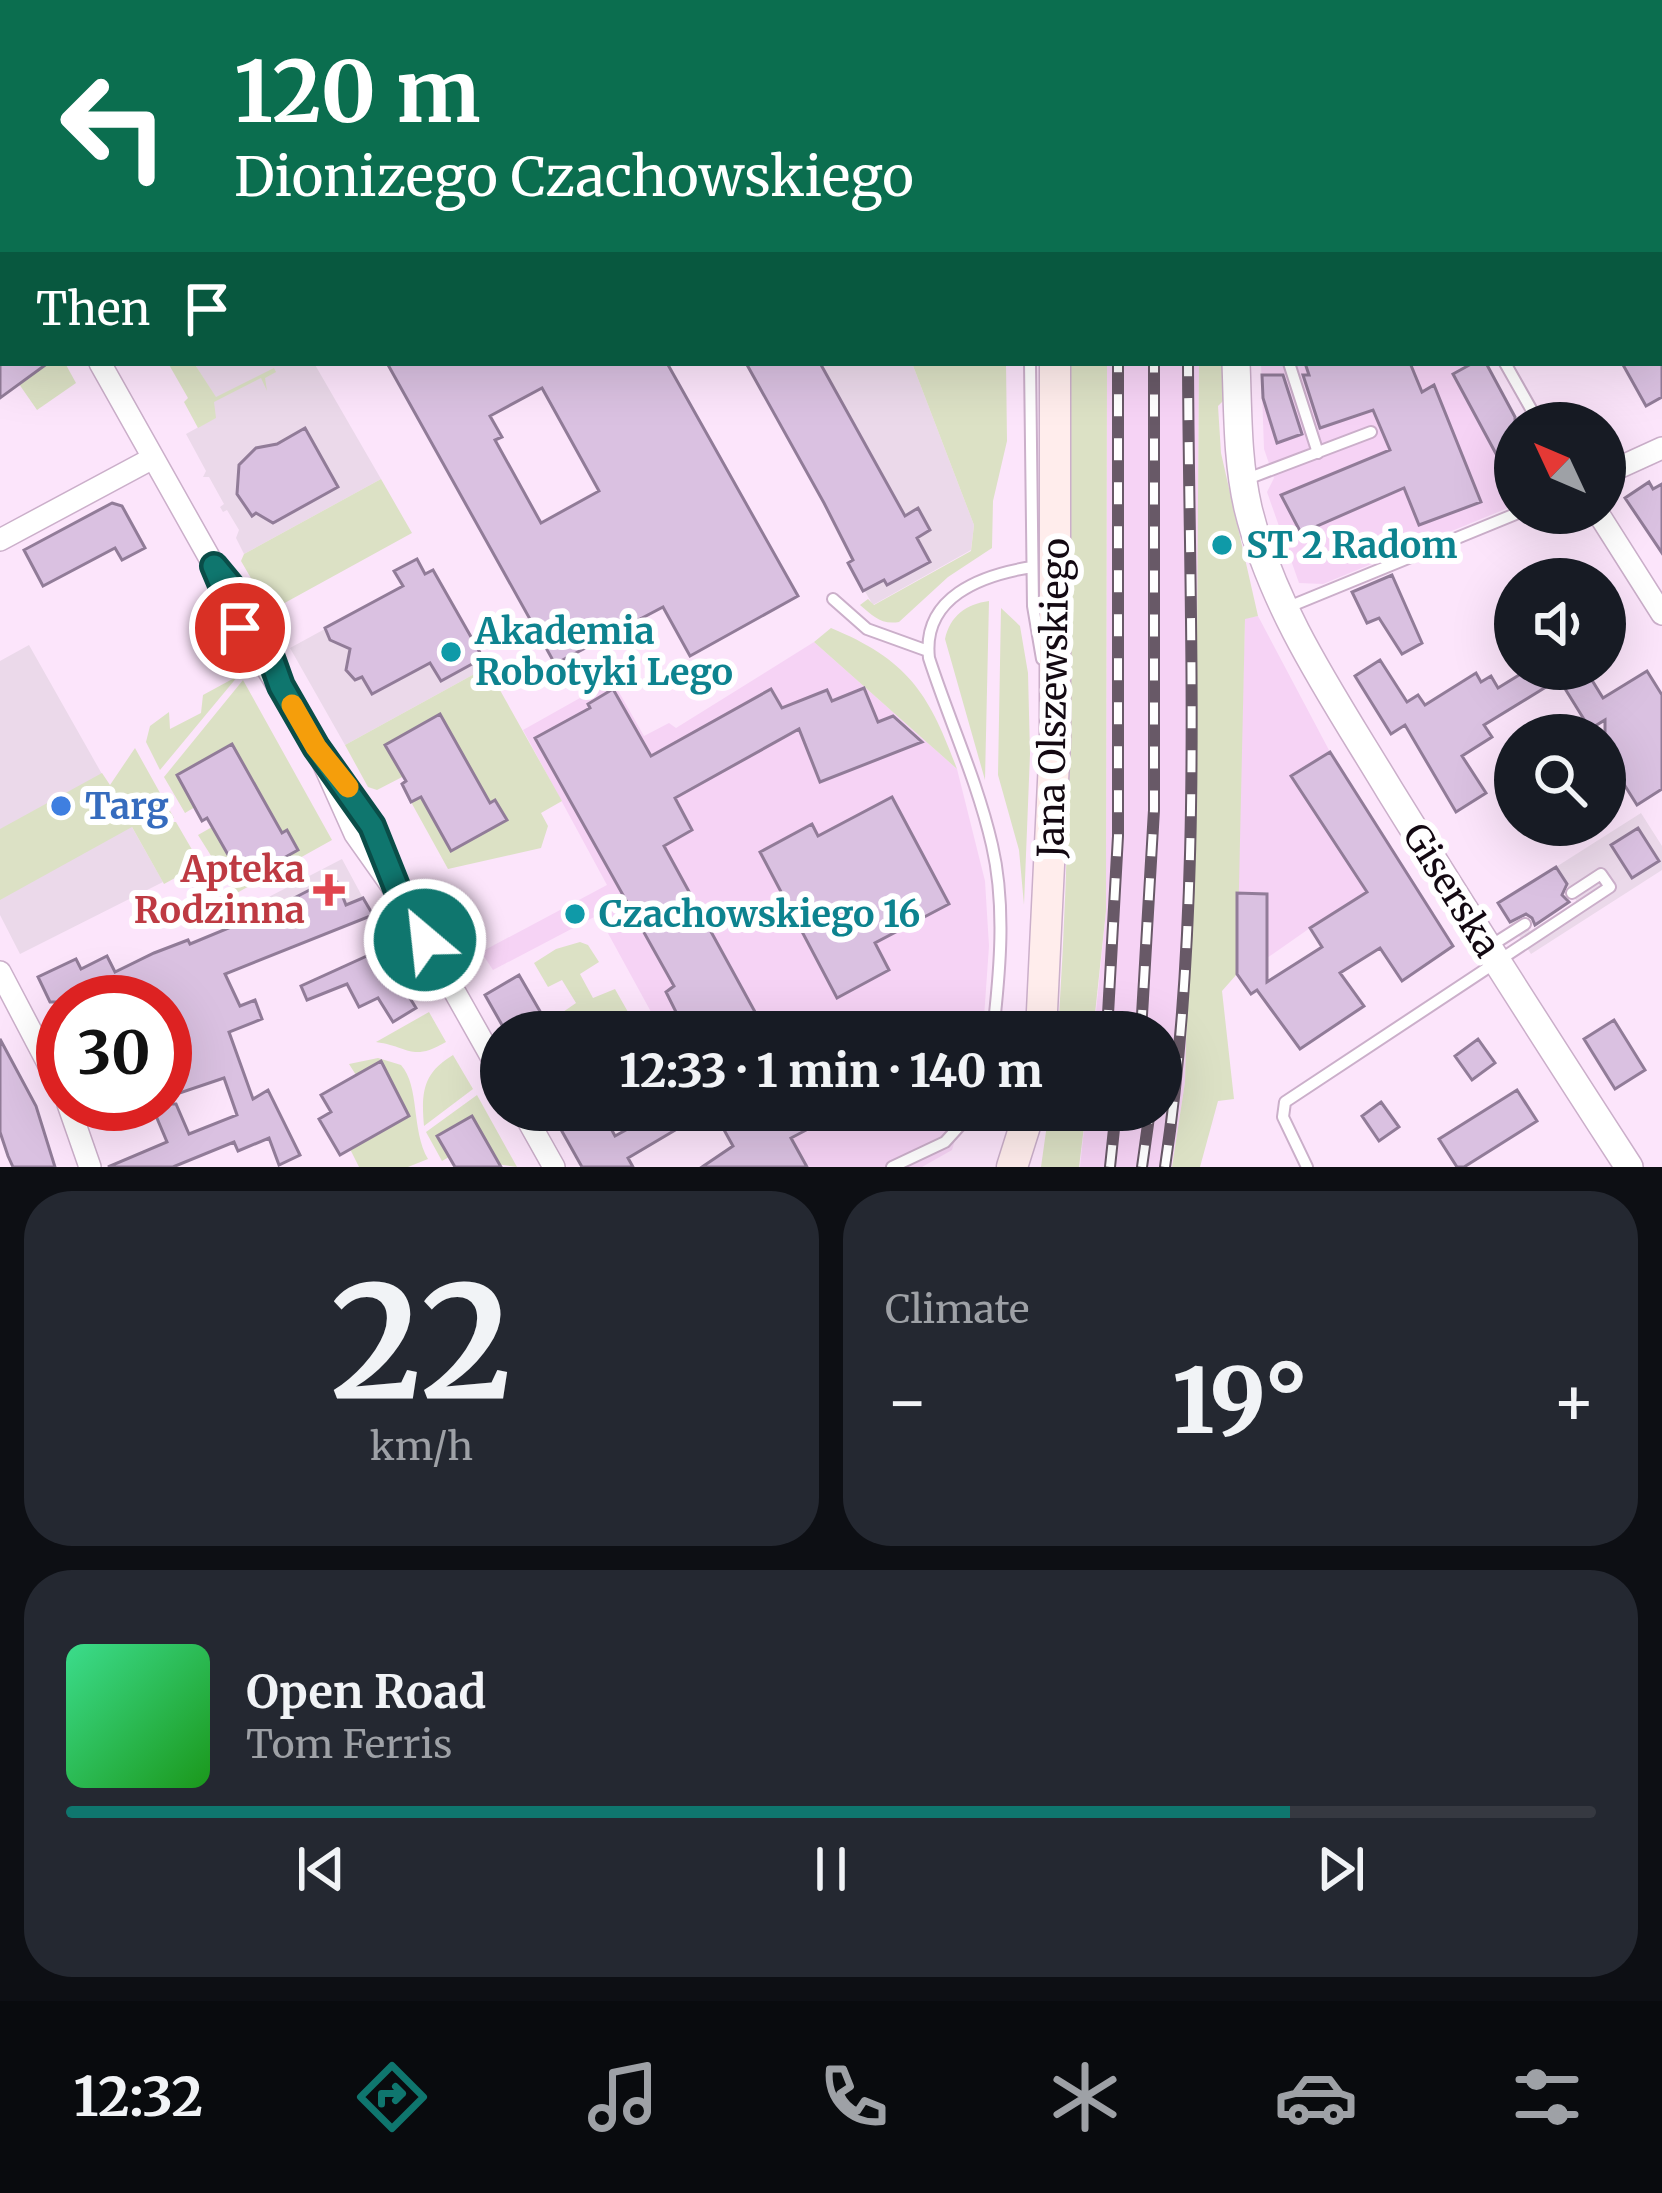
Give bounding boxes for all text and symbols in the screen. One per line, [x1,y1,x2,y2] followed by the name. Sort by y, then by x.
[234,39,481,145] text: 120 m
[36,48,192,204] icon: left
[234,143,914,211] text: Dionizego Czachowskiego
[174,276,240,342] icon: arrive
[36,281,150,337] text: Then
[1494,402,1626,534] north arrow
[1494,402,1626,846] map controls
[1246,523,1458,568] place label: ST 2 Radom
[1209,532,1235,558] marker: ST 2 Radom
[1028,538,1079,859] street label: Jana Olszewskiego
[1494,558,1626,690] button: sound
[189,577,291,679] pin
[207,595,273,661] icon: arrive
[474,609,733,695] place label: Akademia Robotyki Lego
[438,639,464,665] marker: Akademia Robotyki Lego
[1494,714,1626,846] button: search
[85,784,169,829] place label: Targ
[48,793,74,819] marker: Targ
[1393,815,1510,965] street label: Giserska
[134,847,305,933] place label: Apteka Rodzinna
[316,877,342,903] marker: Apteka Rodzinna
[362,877,488,1003] position arrow
[599,892,921,937] place label: Czachowskiego 16
[562,901,588,927] marker: Czachowskiego 16
[36,975,192,1131] speed limit sign: 30
[619,1043,1043,1099] text: 12:33 · 1 min · 140 m
[331,1245,512,1442] text: 22
[885,1285,1029,1334] text: Climate
[1172,1344,1309,1458] text: 19°
[885,1360,929,1443] text: −
[1552,1360,1596,1443] text: +
[370,1422,473,1471] text: km/h
[246,1664,486,1720] text: Open Road
[246,1720,452,1769] text: Tom Ferris
[288,1836,354,1902] icon: previous
[798,1836,864,1902] icon: pause
[1308,1836,1374,1902] icon: next
[350,2055,434,2139] icon: directions
[581,2055,665,2139] icon: music
[812,2055,896,2139] icon: phone
[1043,2055,1127,2139] icon: climate
[1274,2055,1358,2139] icon: car
[1505,2055,1589,2139] icon: filters
[73,2063,203,2131] text: 12:32

